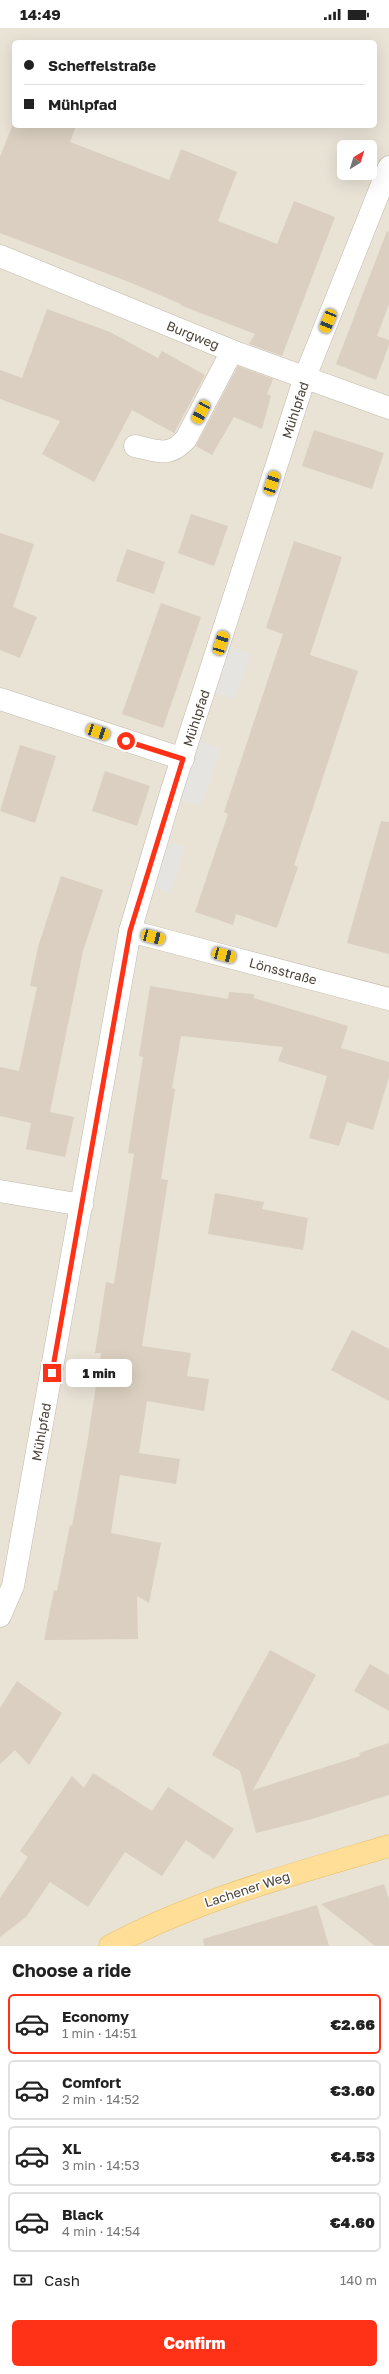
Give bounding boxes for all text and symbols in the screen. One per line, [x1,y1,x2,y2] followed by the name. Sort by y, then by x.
[20,5,61,23] text: 14:49
[48,56,156,74] text: Scheffelstraße
[48,95,117,113] text: Mühlpfad
[337,140,377,180] north arrow
[337,140,377,180] map controls
[318,308,338,334] car
[164,317,222,353] street label: Burgweg
[278,380,312,440] street label: Mühlpfad
[190,399,212,425] car
[263,470,281,496] car
[212,630,230,656] car
[179,688,213,748] street label: Mühlpfad
[85,723,111,741] car
[117,732,135,750] route start
[140,928,166,946] car
[211,946,237,964] car
[247,954,319,988] street label: Lönsstraße
[66,1359,132,1387] callout: 1 min
[43,1364,61,1382] route end
[82,1365,116,1381] text: 1 min
[28,1402,54,1462] street label: Mühlpfad
[202,1868,292,1910] street label: Lachener Weg
[12,1959,131,1981] text: Choose a ride
[14,2006,50,2042] icon: car
[62,2007,129,2025] text: Economy
[330,2015,375,2033] text: €2.66
[62,2025,137,2041] text: 1 min · 14:51
[14,2072,50,2108] icon: car
[62,2073,121,2091] text: Comfort
[330,2081,375,2099] text: €3.60
[62,2091,139,2107] text: 2 min · 14:52
[14,2138,50,2174] icon: car
[62,2139,81,2157] text: XL
[331,2147,375,2165] text: €4.53
[62,2157,140,2173] text: 3 min · 14:53
[14,2204,50,2240] icon: car
[62,2205,104,2223] text: Black
[330,2213,375,2231] text: €4.60
[62,2223,140,2239] text: 4 min · 14:54
[12,2269,34,2291] icon: cash
[44,2271,80,2289] text: Cash
[340,2272,377,2288] text: 140 m
[12,2320,377,2366] button: Confirm

